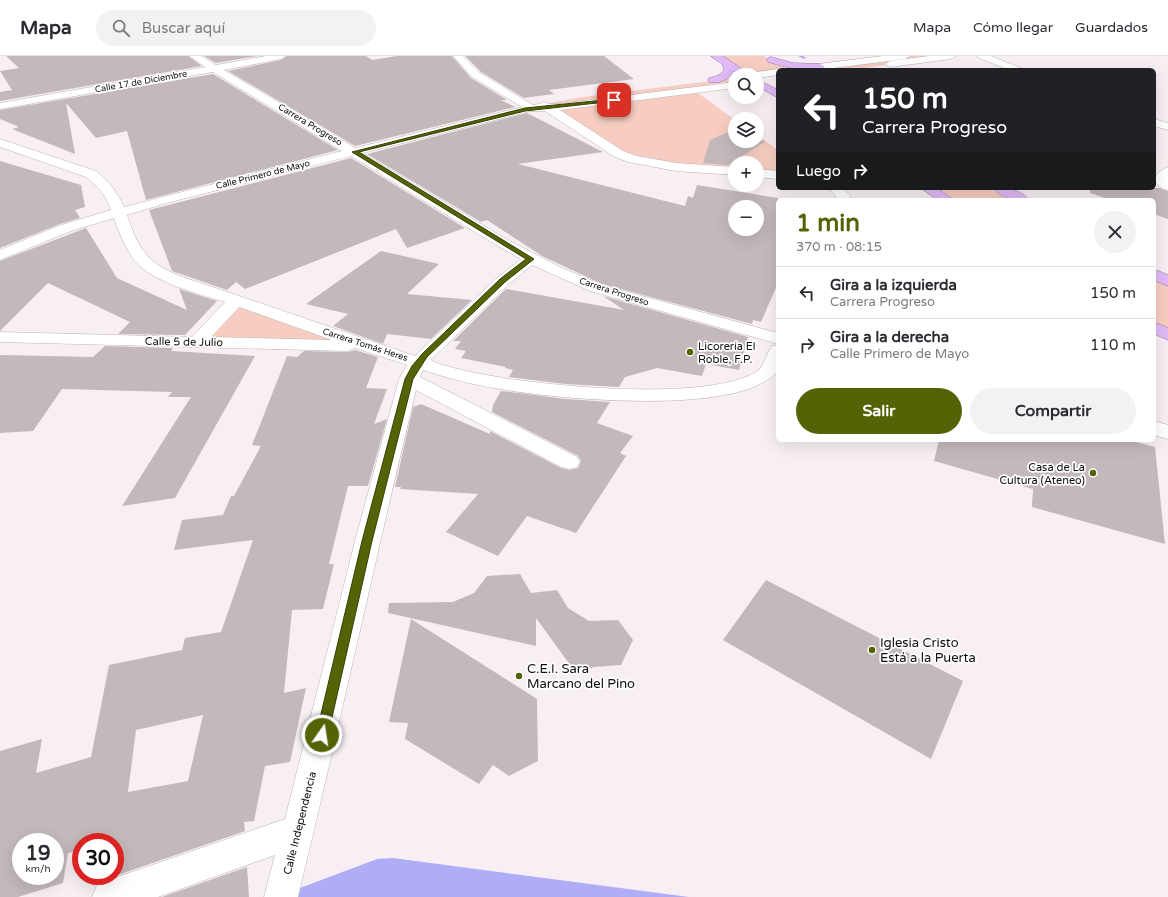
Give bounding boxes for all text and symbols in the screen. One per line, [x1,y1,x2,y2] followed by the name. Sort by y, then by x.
[96,10,376,46] search box
[20,17,72,39] text: Mapa
[110,17,132,39] icon: search
[142,19,225,37] text: Buscar aquí
[913,19,951,36] text: Mapa
[973,19,1053,36] text: Cómo llegar
[1075,19,1148,36] text: Guardados
[94,68,188,96] street label: Calle 17 de Diciembre
[728,68,764,236] map controls
[728,68,764,104] button: search
[862,82,948,116] text: 150 m
[597,83,631,117] pin
[796,84,848,136] icon: left
[603,89,625,111] icon: arrive
[276,102,344,149] street label: Carrera Progreso
[728,112,764,148] button: layers
[862,116,1007,138] text: Carrera Progreso
[728,156,764,192] button: +
[215,158,312,192] street label: Calle Primero de Mayo
[849,160,871,182] icon: right
[796,162,841,180] text: Luego
[728,200,764,236] button: −
[796,209,860,238] text: 1 min
[1094,211,1136,253] button: close
[796,239,882,255] text: 370 m · 08:15
[578,276,651,309] street label: Carrera Progreso
[830,276,957,294] text: Gira a la izquierda
[796,282,818,304] icon: left
[1090,284,1136,302] text: 150 m
[830,294,935,310] text: Carrera Progreso
[321,326,409,364] street label: Carrera Tomás Heres
[830,328,949,346] text: Gira a la derecha
[796,334,818,356] icon: right
[145,335,224,349] street label: Calle 5 de Julio
[1090,336,1136,354] text: 110 m
[698,340,756,366] place label: Licorería El Roble, F.P.
[830,346,969,362] text: Calle Primero de Mayo
[685,347,695,357] marker: Licorería El Roble, F.P.
[796,388,962,434] button: Salir
[970,388,1136,434] button: Compartir
[999,461,1085,487] place label: Casa de La Cultura (Ateneo)
[1088,468,1098,478] marker: Casa de La Cultura (Ateneo)
[880,635,976,666] place label: Iglesia Cristo Está a la Puerta
[867,645,877,655] marker: Iglesia Cristo Está a la Puerta
[527,661,635,692] place label: C.E.I. Sara Marcano del Pino
[514,671,524,681] marker: C.E.I. Sara Marcano del Pino
[301,714,343,756] position arrow
[281,770,319,876] street label: Calle Independencia
[72,833,124,885] speed limit sign: 30
[25,842,51,866] text: 19
[25,863,51,875] text: km/h

